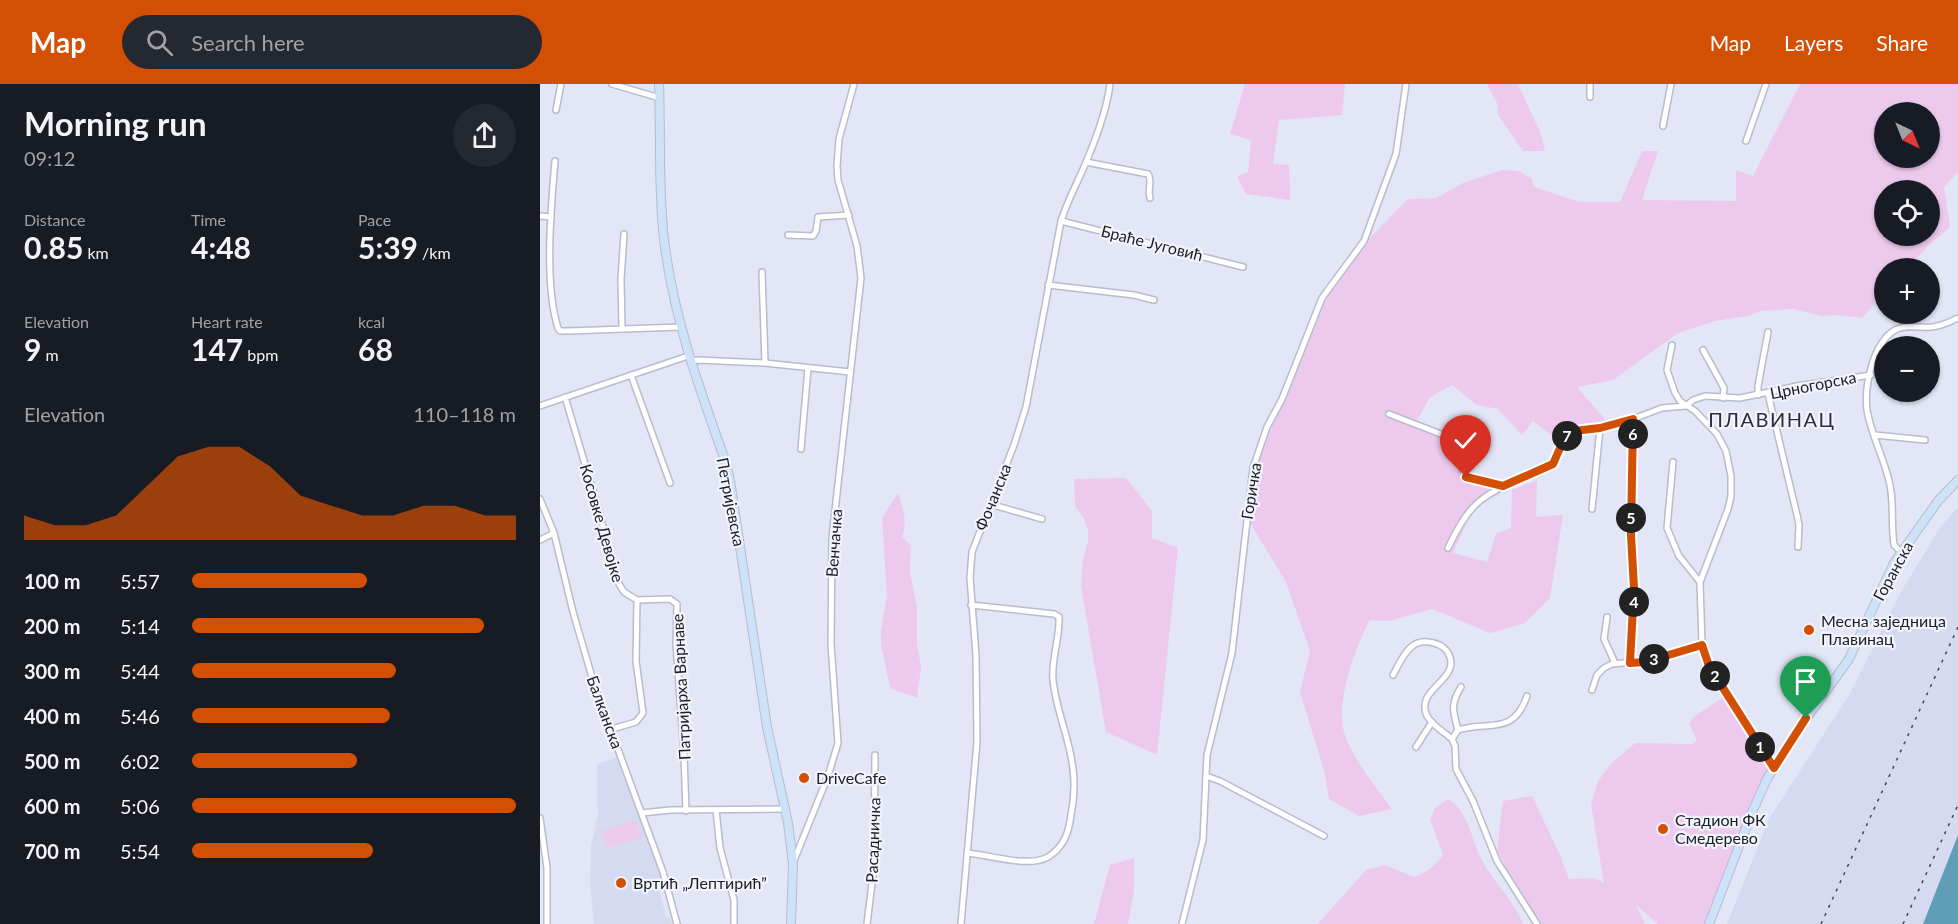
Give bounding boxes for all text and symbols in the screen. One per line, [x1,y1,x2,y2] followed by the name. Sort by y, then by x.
[122,15,542,69] search box
[30,25,86,59] text: Map
[143,26,176,59] icon: search
[191,29,305,56] text: Search here
[1710,30,1751,55] text: Map
[1784,30,1843,55] text: Layers
[1876,30,1928,55] text: Share
[1874,102,1940,168] north arrow
[1874,102,1940,402] map controls
[24,103,207,143] text: Morning run
[453,104,516,167] button: share
[24,146,75,170] text: 09:12
[1874,180,1940,246] button: locate
[24,210,85,229] text: Distance
[191,210,226,229] text: Time
[358,210,391,229] text: Pace
[1099,221,1205,264] street label: Браће Југовић
[24,229,83,265] text: 0.85
[191,229,251,265] text: 4:48
[358,229,418,265] text: 5:39
[83,243,109,262] text: km
[418,243,451,262] text: /km
[1874,258,1940,324] button: +
[24,312,89,331] text: Elevation
[191,312,263,331] text: Heart rate
[358,312,385,331] text: kcal
[24,331,41,367] text: 9
[191,331,243,367] text: 147
[358,331,393,367] text: 68
[1874,336,1940,402] button: −
[41,345,59,364] text: m
[243,345,278,364] text: bpm
[1768,367,1858,402] street label: Црногорска
[24,402,105,426] text: Elevation
[413,402,516,426] text: 110–118 m
[1708,407,1836,431] district label: ПЛАВИНАЦ
[1440,415,1491,477] pin
[1618,419,1648,449] pin: 6
[1552,421,1582,451] pin: 7
[1449,424,1482,457] icon: check
[1628,424,1638,443] text: 6
[1562,426,1572,445] text: 7
[714,456,749,548] street label: Петријевска
[971,461,1015,533] street label: Фочанска
[1237,461,1264,521] street label: Горичка
[577,462,628,584] street label: Косовке Девојке
[1616,503,1646,533] pin: 5
[822,508,845,578] street label: Венчачка
[1626,508,1636,527] text: 5
[1869,538,1917,604] street label: Горанска
[24,569,80,593] text: 100 m
[120,569,160,593] text: 5:57
[1619,587,1649,617] pin: 4
[1629,592,1639,611] text: 4
[1821,611,1946,648] place label: Месна заједница Плавинац
[667,613,694,761] street label: Патријарха Варнаве
[24,614,80,638] text: 200 m
[120,614,160,638] text: 5:14
[1802,623,1816,637] marker: Месна заједница Плавинац
[1639,644,1669,674] pin: 3
[1649,649,1659,668] text: 3
[1780,656,1831,718] pin
[24,659,80,683] text: 300 m
[120,659,160,683] text: 5:44
[1700,661,1730,691] pin: 2
[1789,665,1822,698] icon: arrive
[1710,666,1720,685] text: 2
[583,673,627,751] street label: Балканска
[24,704,80,728] text: 400 m
[120,704,160,728] text: 5:46
[1745,732,1775,762] pin: 1
[1755,737,1765,756] text: 1
[24,749,80,773] text: 500 m
[120,749,160,773] text: 6:02
[816,768,886,787] place label: DriveCafe
[797,771,811,785] marker: DriveCafe
[24,794,80,818] text: 600 m
[120,794,160,818] text: 5:06
[862,797,883,883] street label: Расадничка
[1675,810,1766,847] place label: Стадион ФК Смедерево
[1656,822,1670,836] marker: Стадион ФК Смедерево
[24,839,80,863] text: 700 m
[120,839,160,863] text: 5:54
[633,873,767,892] place label: Вртић „Лептирић”
[614,876,628,890] marker: Вртић „Лептирић”

